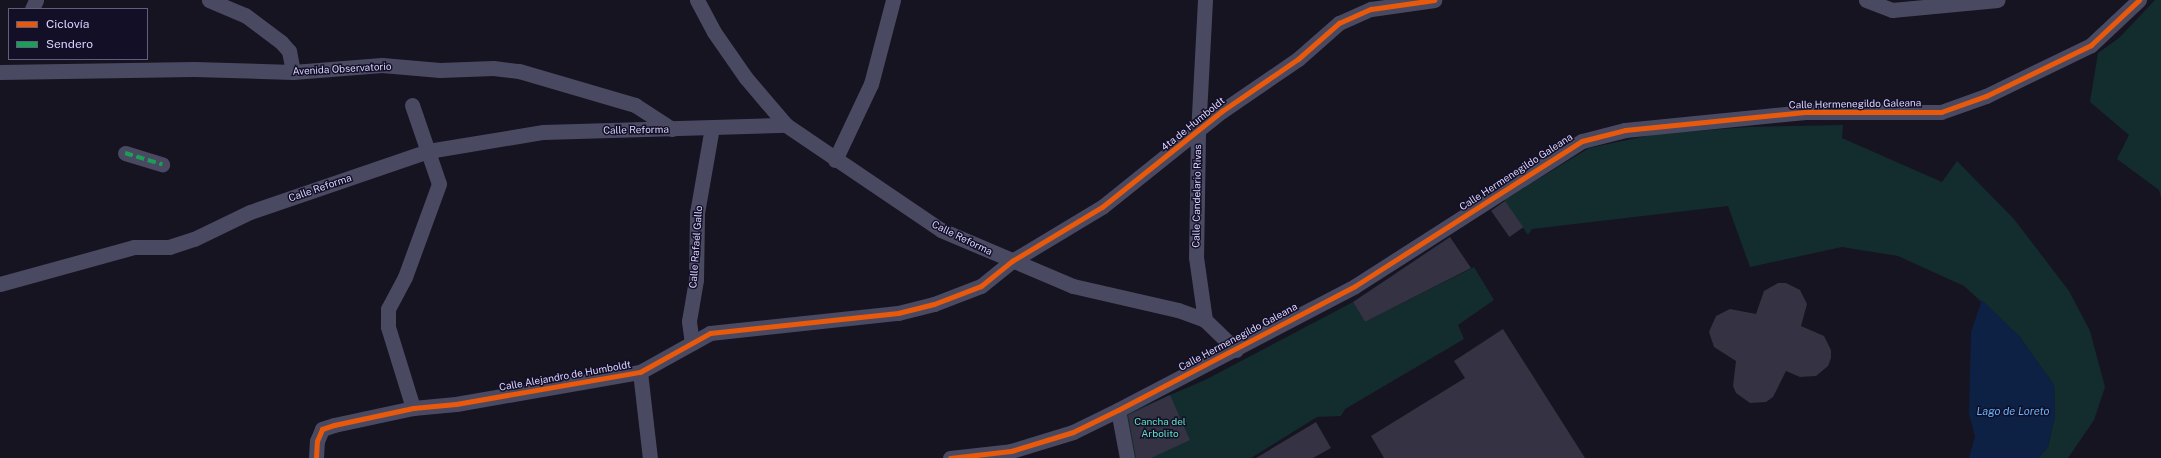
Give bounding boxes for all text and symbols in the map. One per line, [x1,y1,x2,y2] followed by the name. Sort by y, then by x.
[8,8,148,60] legend
[46,17,89,31] text: Ciclovía
[46,37,93,51] text: Sendero
[292,60,392,78] street label: Avenida Observatorio
[1159,95,1227,153] street label: 4ta de Humboldt
[1789,97,1921,111] street label: Calle Hermenegildo Galeana
[603,123,669,137] street label: Calle Reforma
[1457,131,1575,213] street label: Calle Hermenegildo Galeana
[1190,144,1204,248] street label: Calle Candelario Rivas
[287,172,353,204] street label: Calle Reforma
[687,205,705,289] street label: Calle Rafaél Gallo
[930,218,994,258] street label: Calle Reforma
[1177,301,1299,373] street label: Calle Hermenegildo Galeana
[498,358,632,394] street label: Calle Alejandro de Humboldt
[1976,404,2050,418] water label: Lago de Loreto
[1134,415,1186,438] park label: Cancha del Arbolito

